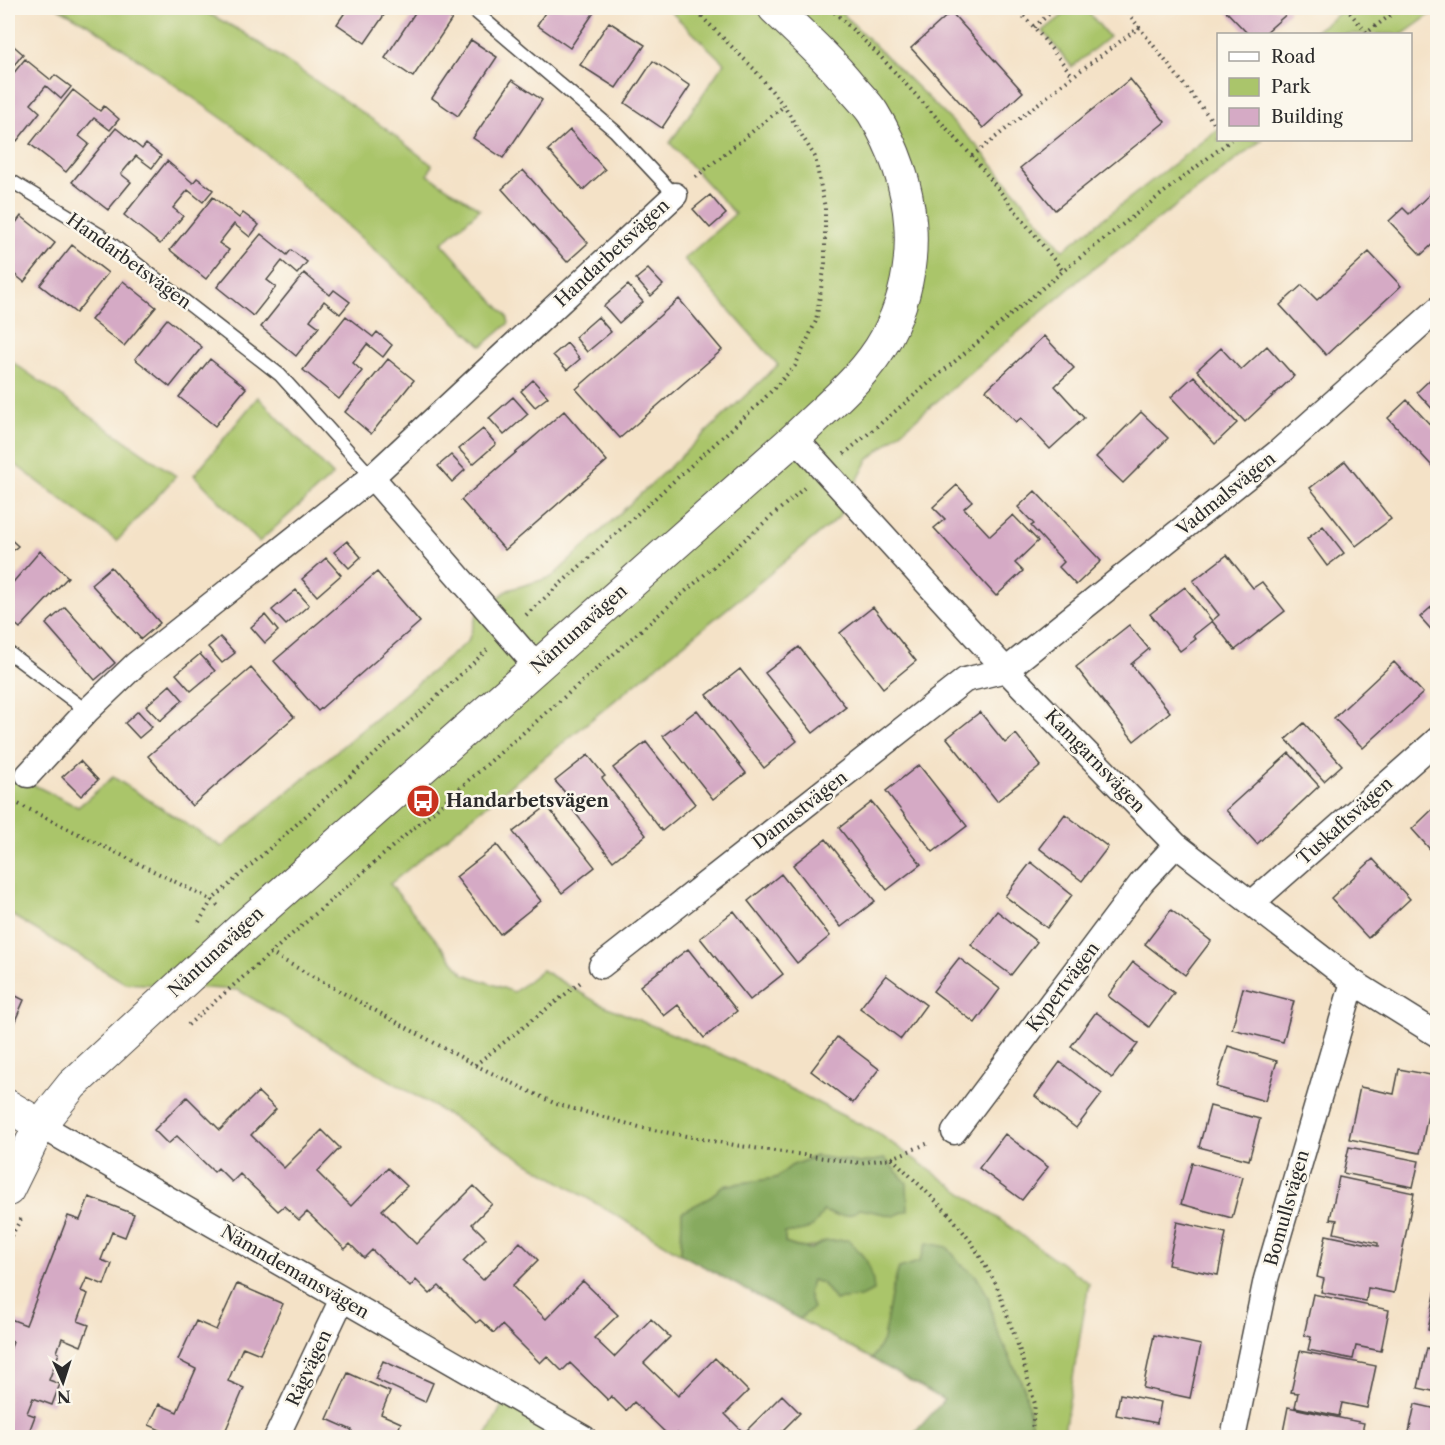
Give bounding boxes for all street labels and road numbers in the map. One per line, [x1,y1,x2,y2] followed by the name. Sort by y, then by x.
[550,194,674,312] street label: Handarbetsvägen
[62,208,196,314] street label: Handarbetsvägen
[1171,448,1280,541] street label: Vadmalsvägen
[526,580,632,678] street label: Nåntunavägen
[1040,705,1150,817] street label: Kamgarnsvägen
[748,766,852,854] street label: Damastvägen
[1293,772,1397,870] street label: Tuskaftsvägen
[164,902,268,1002] street label: Nåntunavägen
[1022,938,1104,1036] street label: Kypertvägen
[1260,1148,1314,1268] street label: Bomullsvägen
[217,1221,373,1323] street label: Nämndemansvägen
[282,1326,336,1410] street label: Rågvägen

